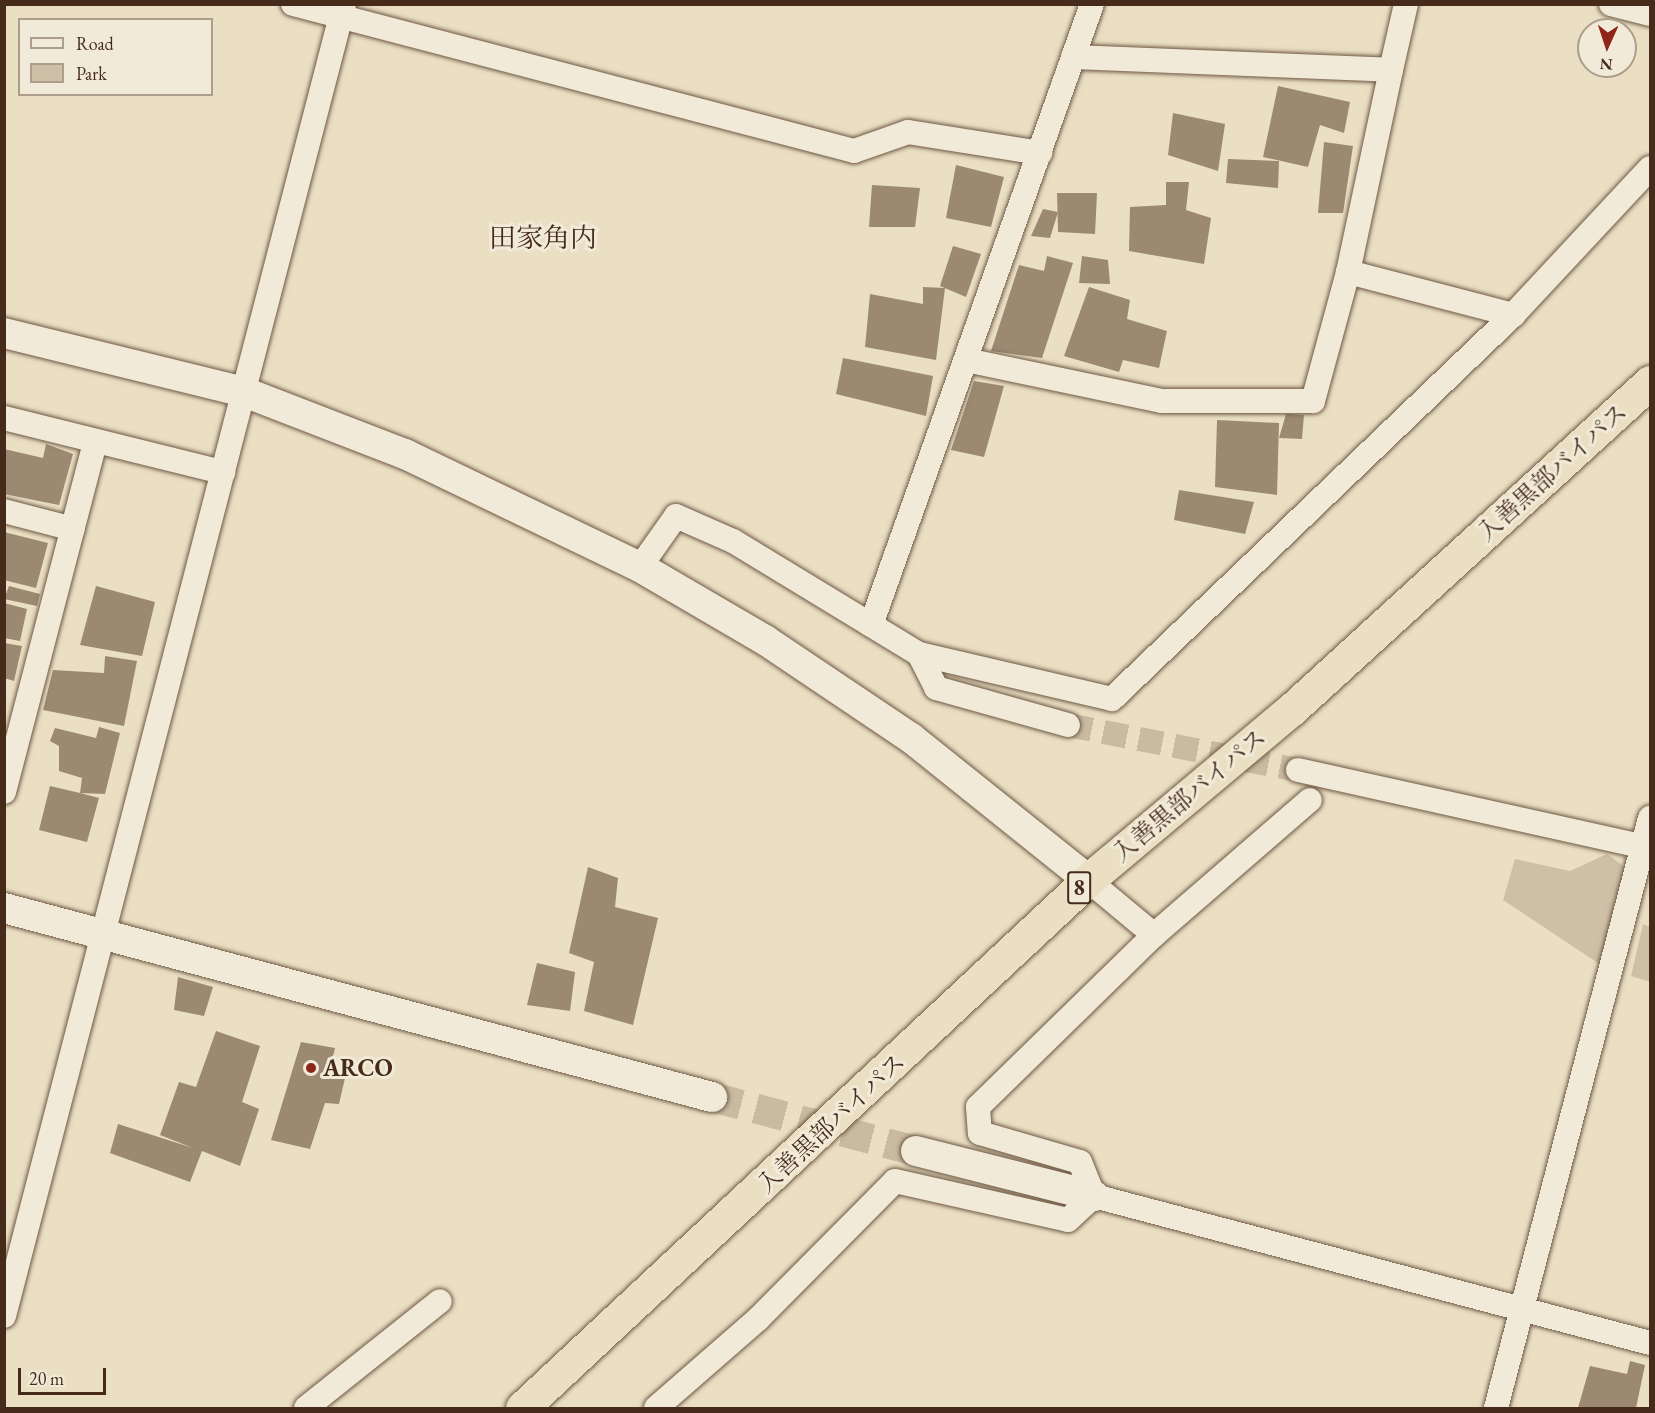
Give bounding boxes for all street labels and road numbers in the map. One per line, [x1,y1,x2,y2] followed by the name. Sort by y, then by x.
[1471,397,1633,547] street label: 入善黒部バイパス
[1106,722,1272,868] street label: 入善黒部バイパス
[1067,869,1091,907] road number: 8
[751,1047,911,1199] street label: 入善黒部バイパス

